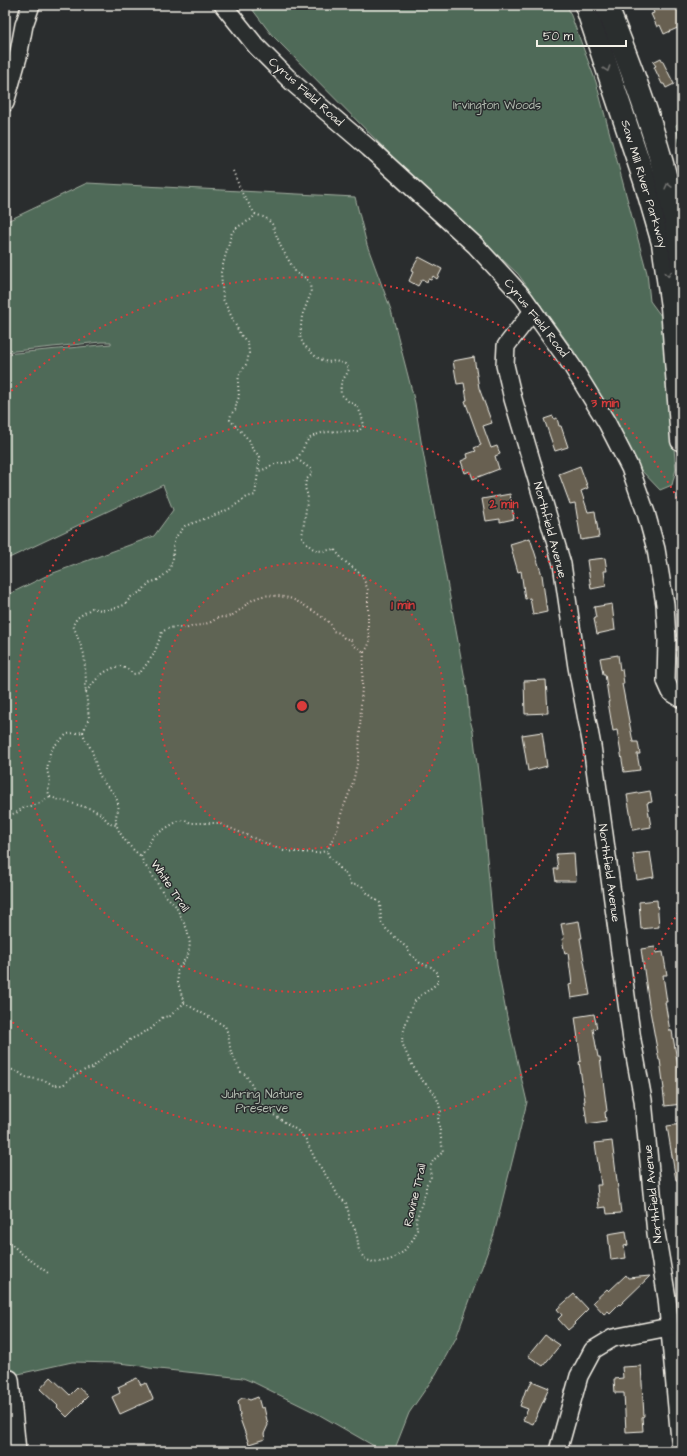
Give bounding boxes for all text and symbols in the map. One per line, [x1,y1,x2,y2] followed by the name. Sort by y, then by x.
[537,22,626,48] scale bar
[543,28,574,45] text: 50 m
[264,54,347,131] street label: Cyrus Field Road
[602,65,611,72] one-way arrow
[453,97,541,115] park label: Irvington Woods
[615,118,672,251] street label: Saw Mill River Parkway
[664,182,673,189] one-way arrow
[663,270,672,277] one-way arrow
[499,275,572,362] street label: Cyrus Field Road
[590,395,619,412] text: 3 min
[529,480,571,580] street label: Northfield Avenue
[489,496,518,513] text: 2 min
[391,597,415,614] text: 1 min
[295,699,309,713] centre of rings
[594,823,624,924] street label: Northfield Avenue
[146,857,194,915] street label: White Trail
[221,1086,303,1117] park label: Juhring Nature Preserve
[639,1143,667,1244] street label: Northfield Avenue
[400,1162,430,1228] street label: Ravine Trail

